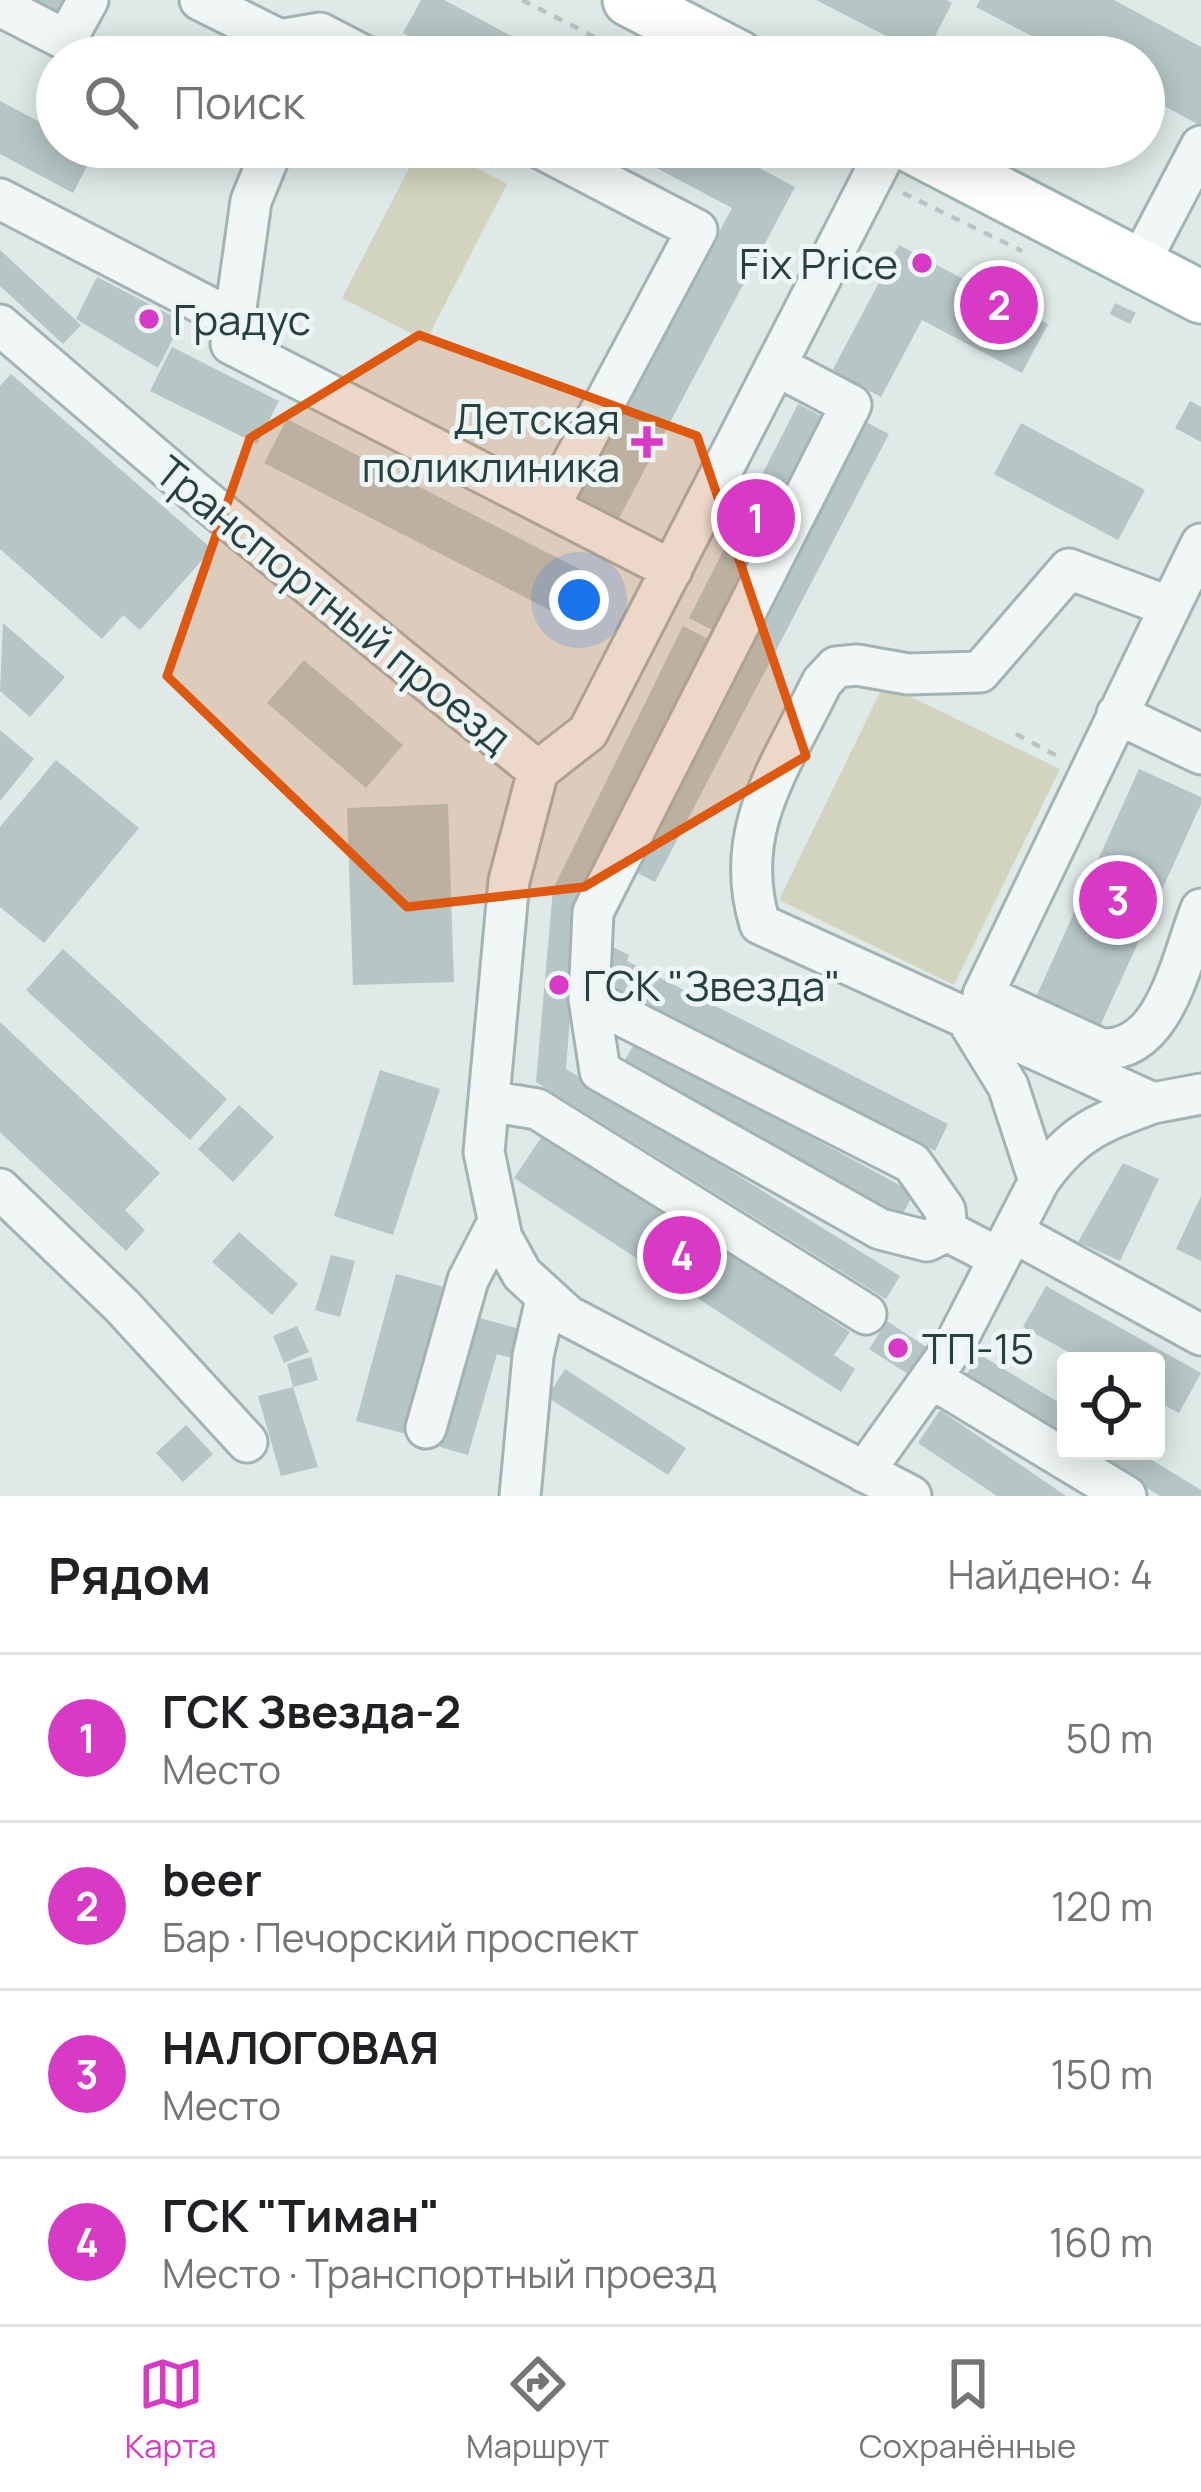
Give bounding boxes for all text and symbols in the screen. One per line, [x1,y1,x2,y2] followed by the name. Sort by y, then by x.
[36,36,1165,168] search box
[78,69,144,135] icon: search
[174,71,305,133] text: Поиск
[739,234,898,292] place label: Fix Price
[909,250,935,276] marker: Fix Price
[960,260,1038,350] pin: 2
[173,290,311,348] place label: Градус
[136,306,162,332] marker: Градус
[362,389,620,495] place label: Детская поликлиника
[631,426,663,458] marker: Детская поликлиника
[144,442,524,766] street label: Транспортный проезд
[717,473,795,563] pin: 1
[549,570,609,630] your location
[1079,855,1157,945] pin: 3
[583,956,841,1014] place label: ГСК "Звезда"
[546,972,572,998] marker: ГСК "Звезда"
[643,1210,721,1300] pin: 4
[922,1319,1034,1377] place label: ТП-15
[885,1335,911,1361] marker: ТП-15
[1057,1352,1165,1460] map controls
[1057,1352,1165,1460] button: locate
[48,1540,211,1609] text: Рядом
[948,1547,1153,1601] text: Найдено: 4
[162,1680,461,1742] text: ГСК Звезда-2
[78,1711,96,1765] text: 1
[1066,1711,1153,1765] text: 50 m
[162,1742,281,1796] text: Место
[162,1848,262,1910] text: beer
[75,1879,99,1933] text: 2
[1051,1879,1153,1933] text: 120 m
[162,1910,639,1964] text: Бар · Печорский проспект
[162,2016,439,2078] text: НАЛОГОВАЯ
[76,2047,98,2101] text: 3
[1051,2047,1153,2101] text: 150 m
[162,2078,281,2132] text: Место
[162,2184,440,2246] text: ГСК "Тиман"
[75,2215,99,2269] text: 4
[1049,2215,1153,2269] text: 160 m
[162,2246,717,2300] text: Место · Транспортный проезд
[125,2351,217,2468] tab: Карта
[466,2351,610,2468] tab: Маршрут
[859,2351,1076,2468] tab: Сохранённые

